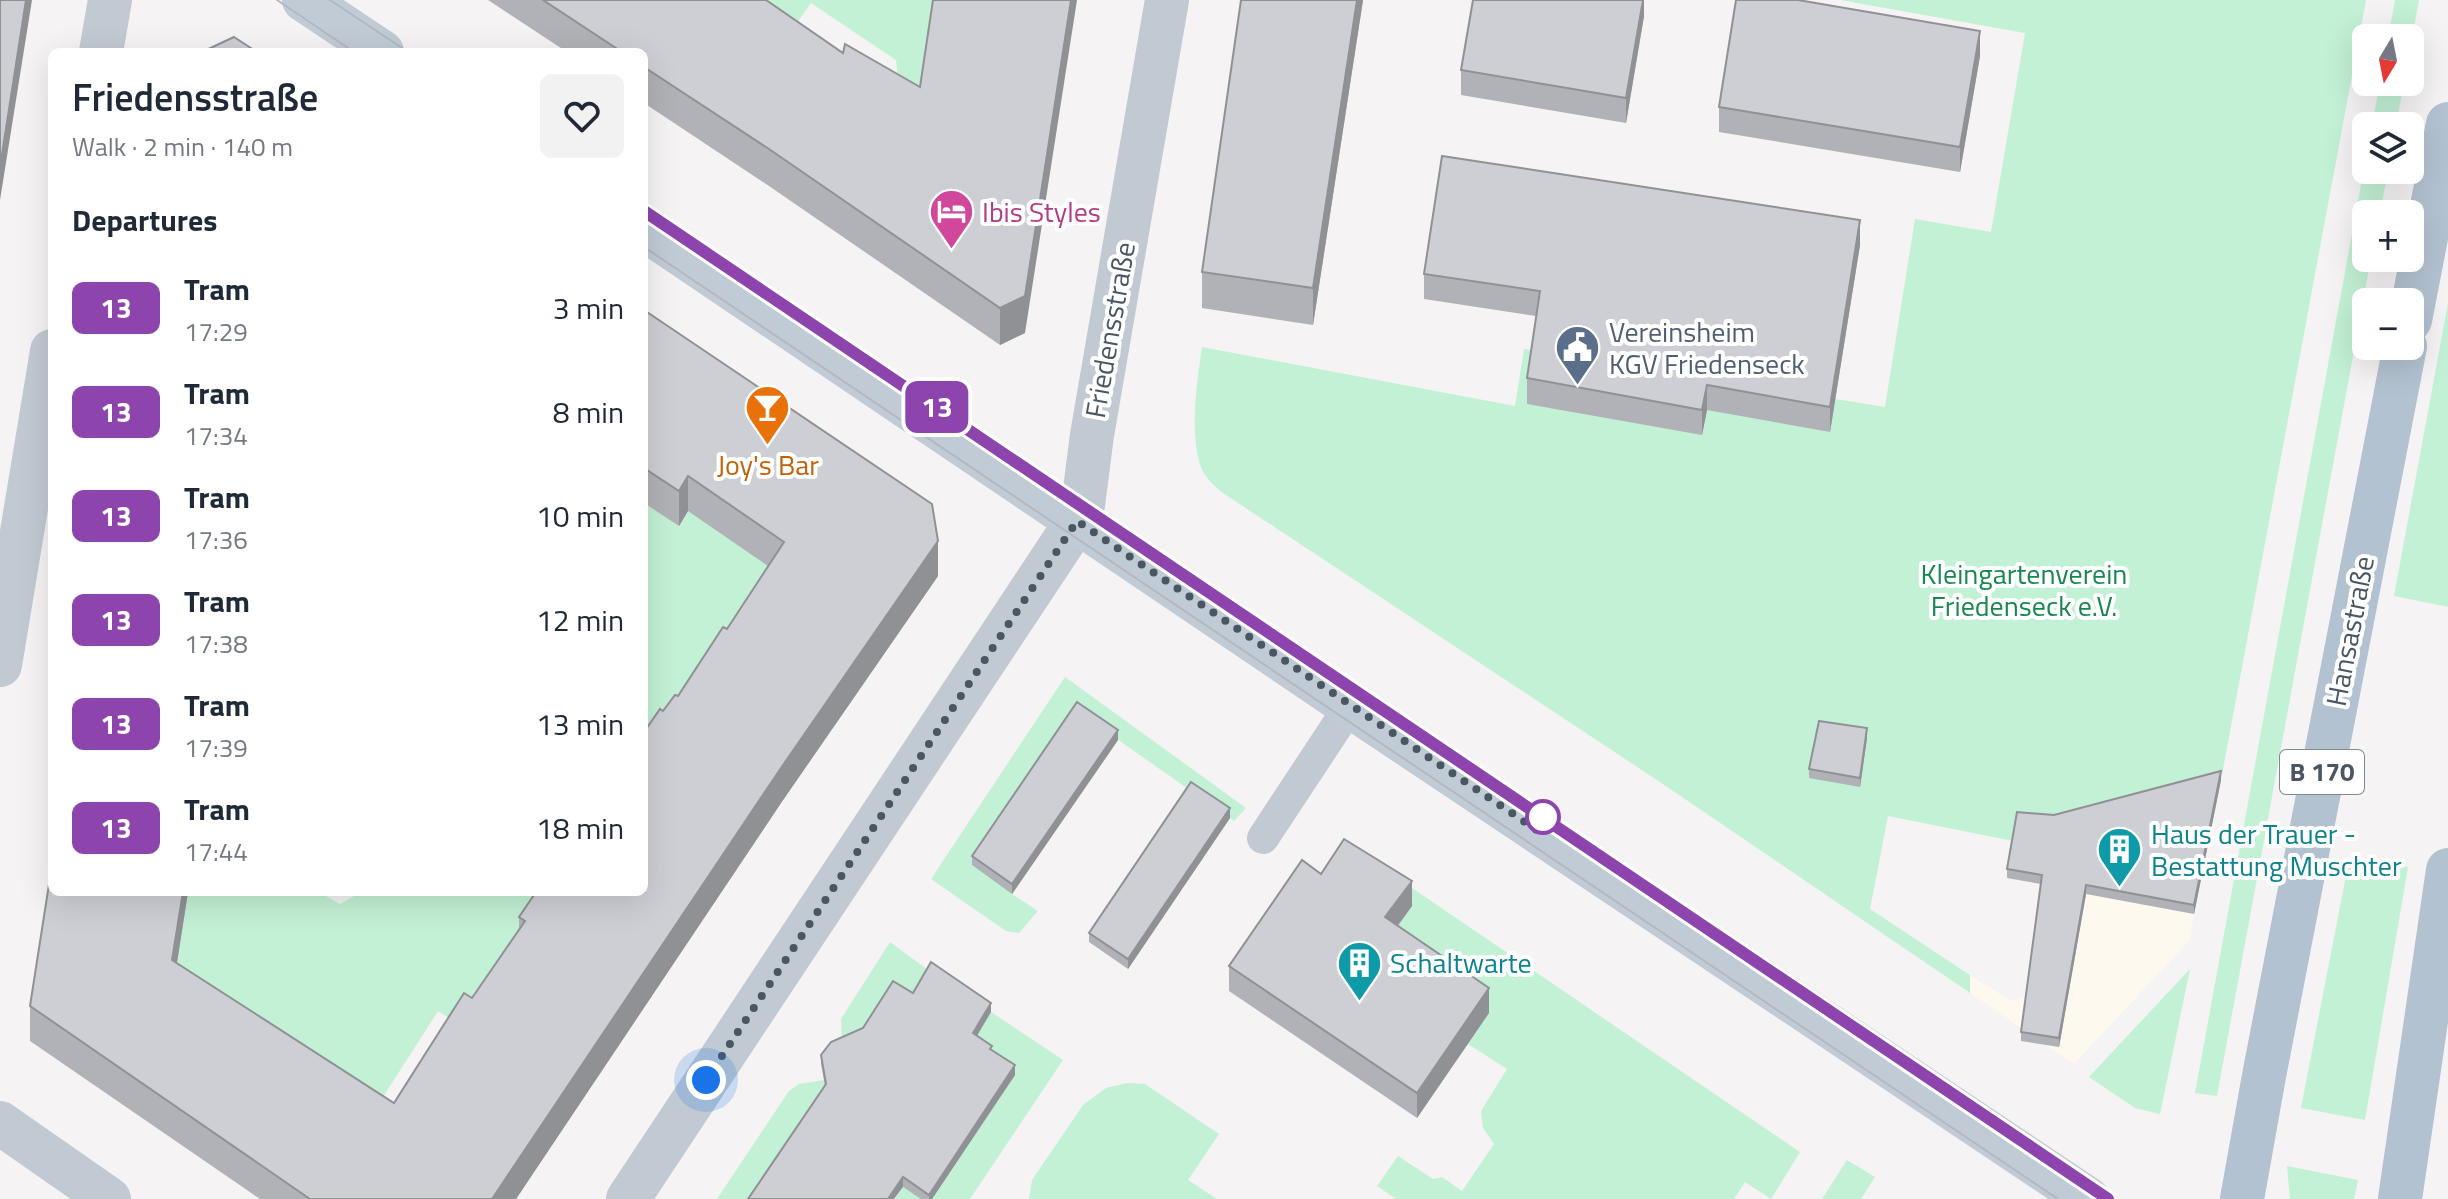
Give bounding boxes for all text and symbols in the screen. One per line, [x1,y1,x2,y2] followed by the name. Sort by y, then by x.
[2352,24,2424,96] north arrow
[2352,24,2424,360] map controls
[72,68,318,126] text: Friedensstraße
[540,74,624,158] button: heart
[2352,112,2424,184] button: layers
[72,127,293,166] text: Walk · 2 min · 140 m
[927,188,975,251] hotel icon: Ibis Styles
[982,190,1101,233] place label: Ibis Styles
[72,197,217,243] text: Departures
[2352,200,2424,272] button: +
[1073,239,1146,421] street label: Friedensstraße
[184,266,250,312] text: Tram
[553,285,624,331] text: 3 min
[100,286,132,329] text: 13
[2352,288,2424,360] button: −
[1609,310,1805,385] place label: Vereinsheim KGV Friedenseck
[184,312,248,351] text: 17:29
[1554,324,1602,387] public building icon: Vereinsheim KGV Friedenseck
[184,370,250,416] text: Tram
[901,381,973,433] line badge: 13
[744,384,792,447] bar icon: Joy's Bar
[921,385,953,428] text: 13
[553,389,624,435] text: 8 min
[100,390,132,433] text: 13
[184,416,248,455] text: 17:34
[717,443,819,486] place label: Joy's Bar
[184,474,250,520] text: Tram
[536,493,624,539] text: 10 min
[100,494,132,537] text: 13
[184,520,248,559] text: 17:36
[1921,552,2127,627] park label: Kleingartenverein Friedenseck e.V.
[2314,552,2385,710] street label: Hansastraße
[184,578,250,624] text: Tram
[536,597,624,643] text: 12 min
[100,598,132,641] text: 13
[184,624,248,663] text: 17:38
[184,682,250,728] text: Tram
[536,701,624,747] text: 13 min
[100,702,132,745] text: 13
[184,728,248,767] text: 17:39
[2280,750,2364,794] road number: B 170
[184,786,250,832] text: Tram
[1526,800,1560,834] unlabelled marker
[536,805,624,851] text: 18 min
[100,806,132,849] text: 13
[2151,812,2402,887] place label: Haus der Trauer - Bestattung Muschter
[2096,826,2144,889] building icon: Haus der Trauer - Bestattung Muschter
[184,832,248,871] text: 17:44
[1335,939,1383,1002] building icon: Schaltwarte
[1390,941,1532,984] place label: Schaltwarte
[686,1060,726,1100] your location

